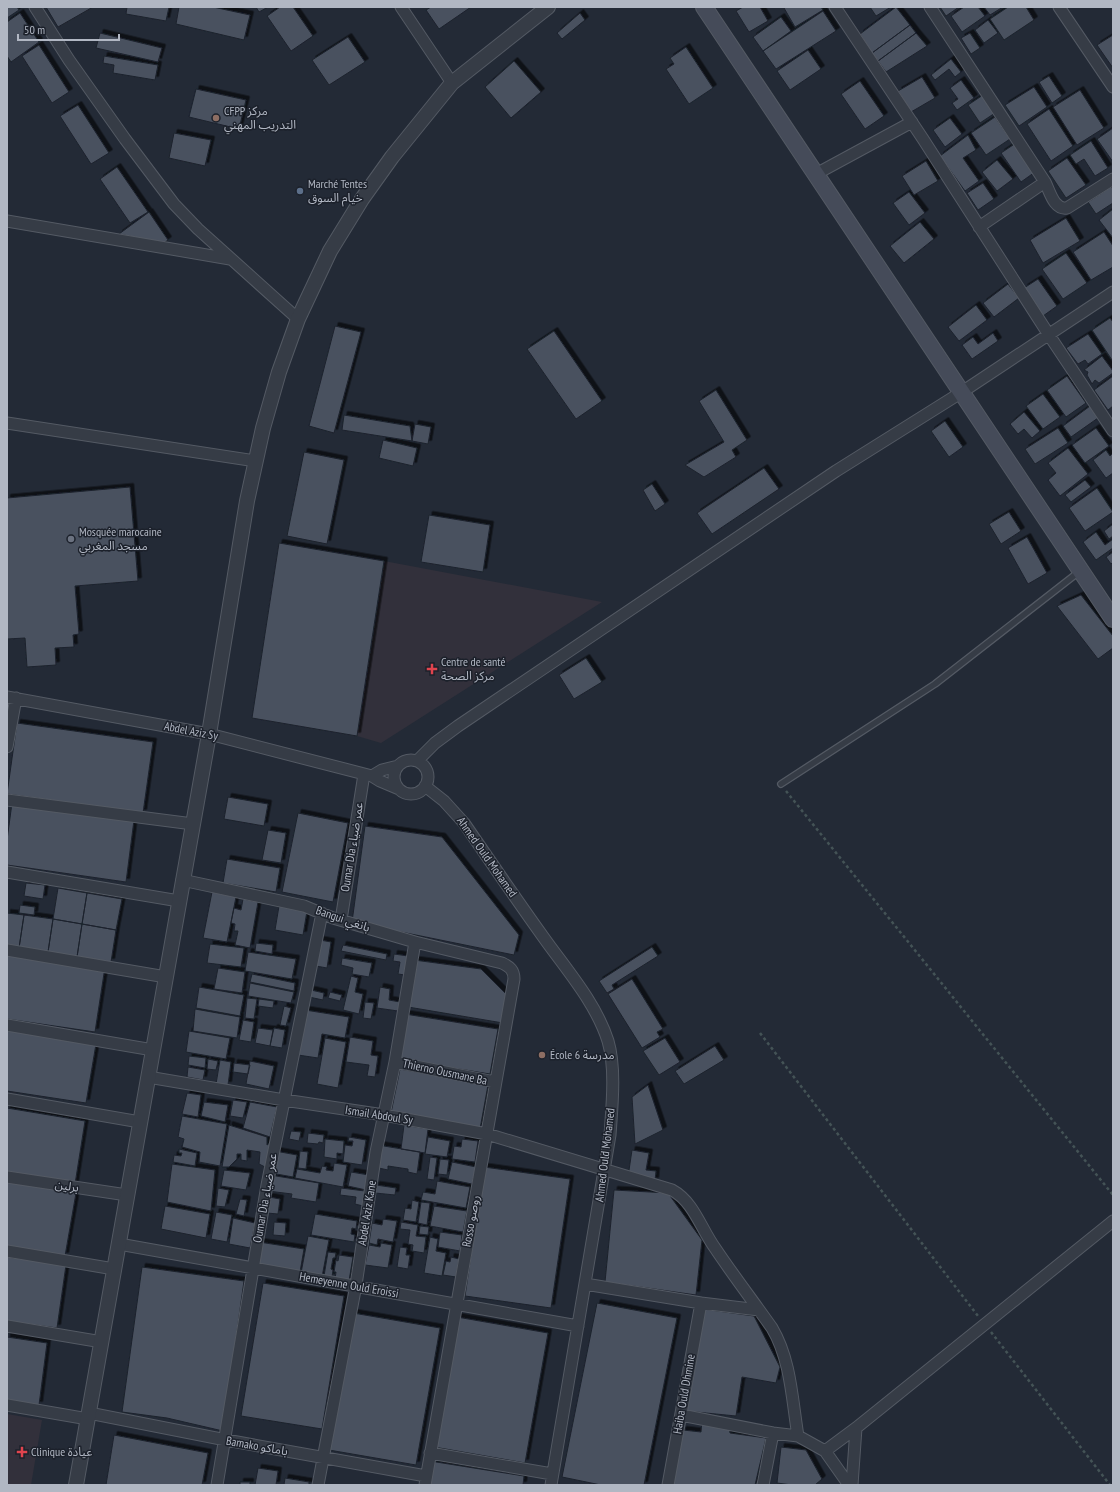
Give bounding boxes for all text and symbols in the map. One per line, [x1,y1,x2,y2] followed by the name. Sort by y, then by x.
[18,16,119,42] scale bar
[24,22,45,37] text: 50 m
[224,103,296,135] place label: CFPP مركز التدريب المهني
[211,113,221,123] marker: CFPP مركز التدريب المهني
[308,176,367,207] place label: Marché Tentes خيام السوق
[295,186,305,196] marker: Marché Tentes خيام السوق
[79,524,162,556] place label: Mosquée marocaine مسجد المغربي
[66,534,76,544] marker: Mosquée marocaine مسجد المغربي
[441,654,505,683] place label: Centre de santé مركز الصحة
[426,663,438,675] marker: Centre de santé مركز الصحة
[163,718,220,743] street label: Abdel Aziz Sy
[337,801,366,893] street label: Oumar Dia عمر ضياء
[454,814,521,900] street label: Ahmed Ould Mohamed
[313,902,372,937] street label: Bangui بانغي
[550,1047,615,1062] place label: École 6 مدرسة
[537,1050,547,1060] marker: École 6 مدرسة
[401,1055,489,1088] street label: Thierno Ousmane Ba
[344,1102,415,1127] street label: Ismail Abdoul Sy
[591,1107,618,1203] street label: Ahmed Ould Mohamed
[249,1152,280,1244] street label: Oumar Dia عمر ضياء
[54,1176,80,1195] street label: برلين
[354,1179,379,1247] street label: Abdel Aziz Kane
[459,1194,482,1248] street label: Rosso روصو
[298,1268,400,1301] street label: Hemeyenne Ould Eroissi
[669,1353,698,1435] street label: Haiba Ould Dhmine
[225,1433,289,1458] street label: Bamako باماكو
[31,1444,92,1459] place label: Clinique عيادة
[16,1446,28,1458] marker: Clinique عيادة

